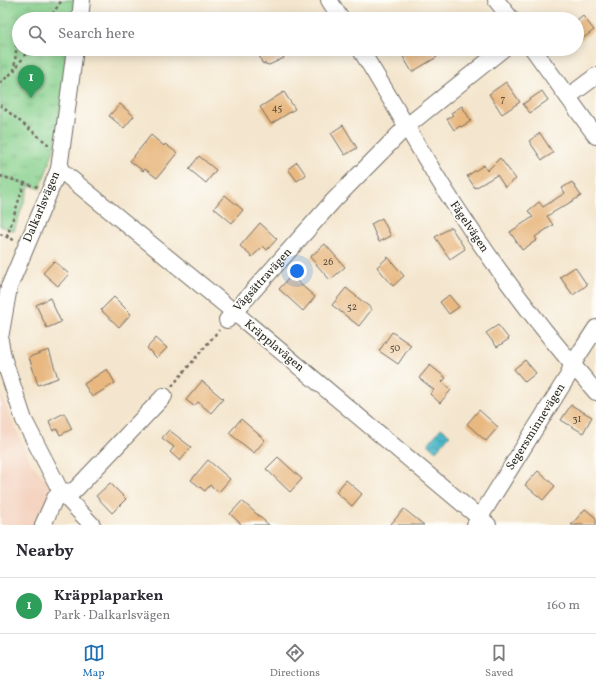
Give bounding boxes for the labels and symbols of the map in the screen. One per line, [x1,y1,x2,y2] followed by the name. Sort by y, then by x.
[18,65,44,98] pin: 1
[501,92,506,106] house number: 7
[272,101,282,115] house number: 45
[20,169,64,245] street label: Dalkarlsvägen
[446,198,492,256] street label: Fågelvägen
[230,245,296,315] street label: Vågsättravägen
[323,255,333,269] house number: 26
[287,261,307,281] your location
[347,300,357,314] house number: 52
[241,316,307,376] street label: Kräpplavägen
[390,341,400,355] house number: 50
[503,380,569,474] street label: Segersminnevägen
[572,412,582,426] house number: 31

